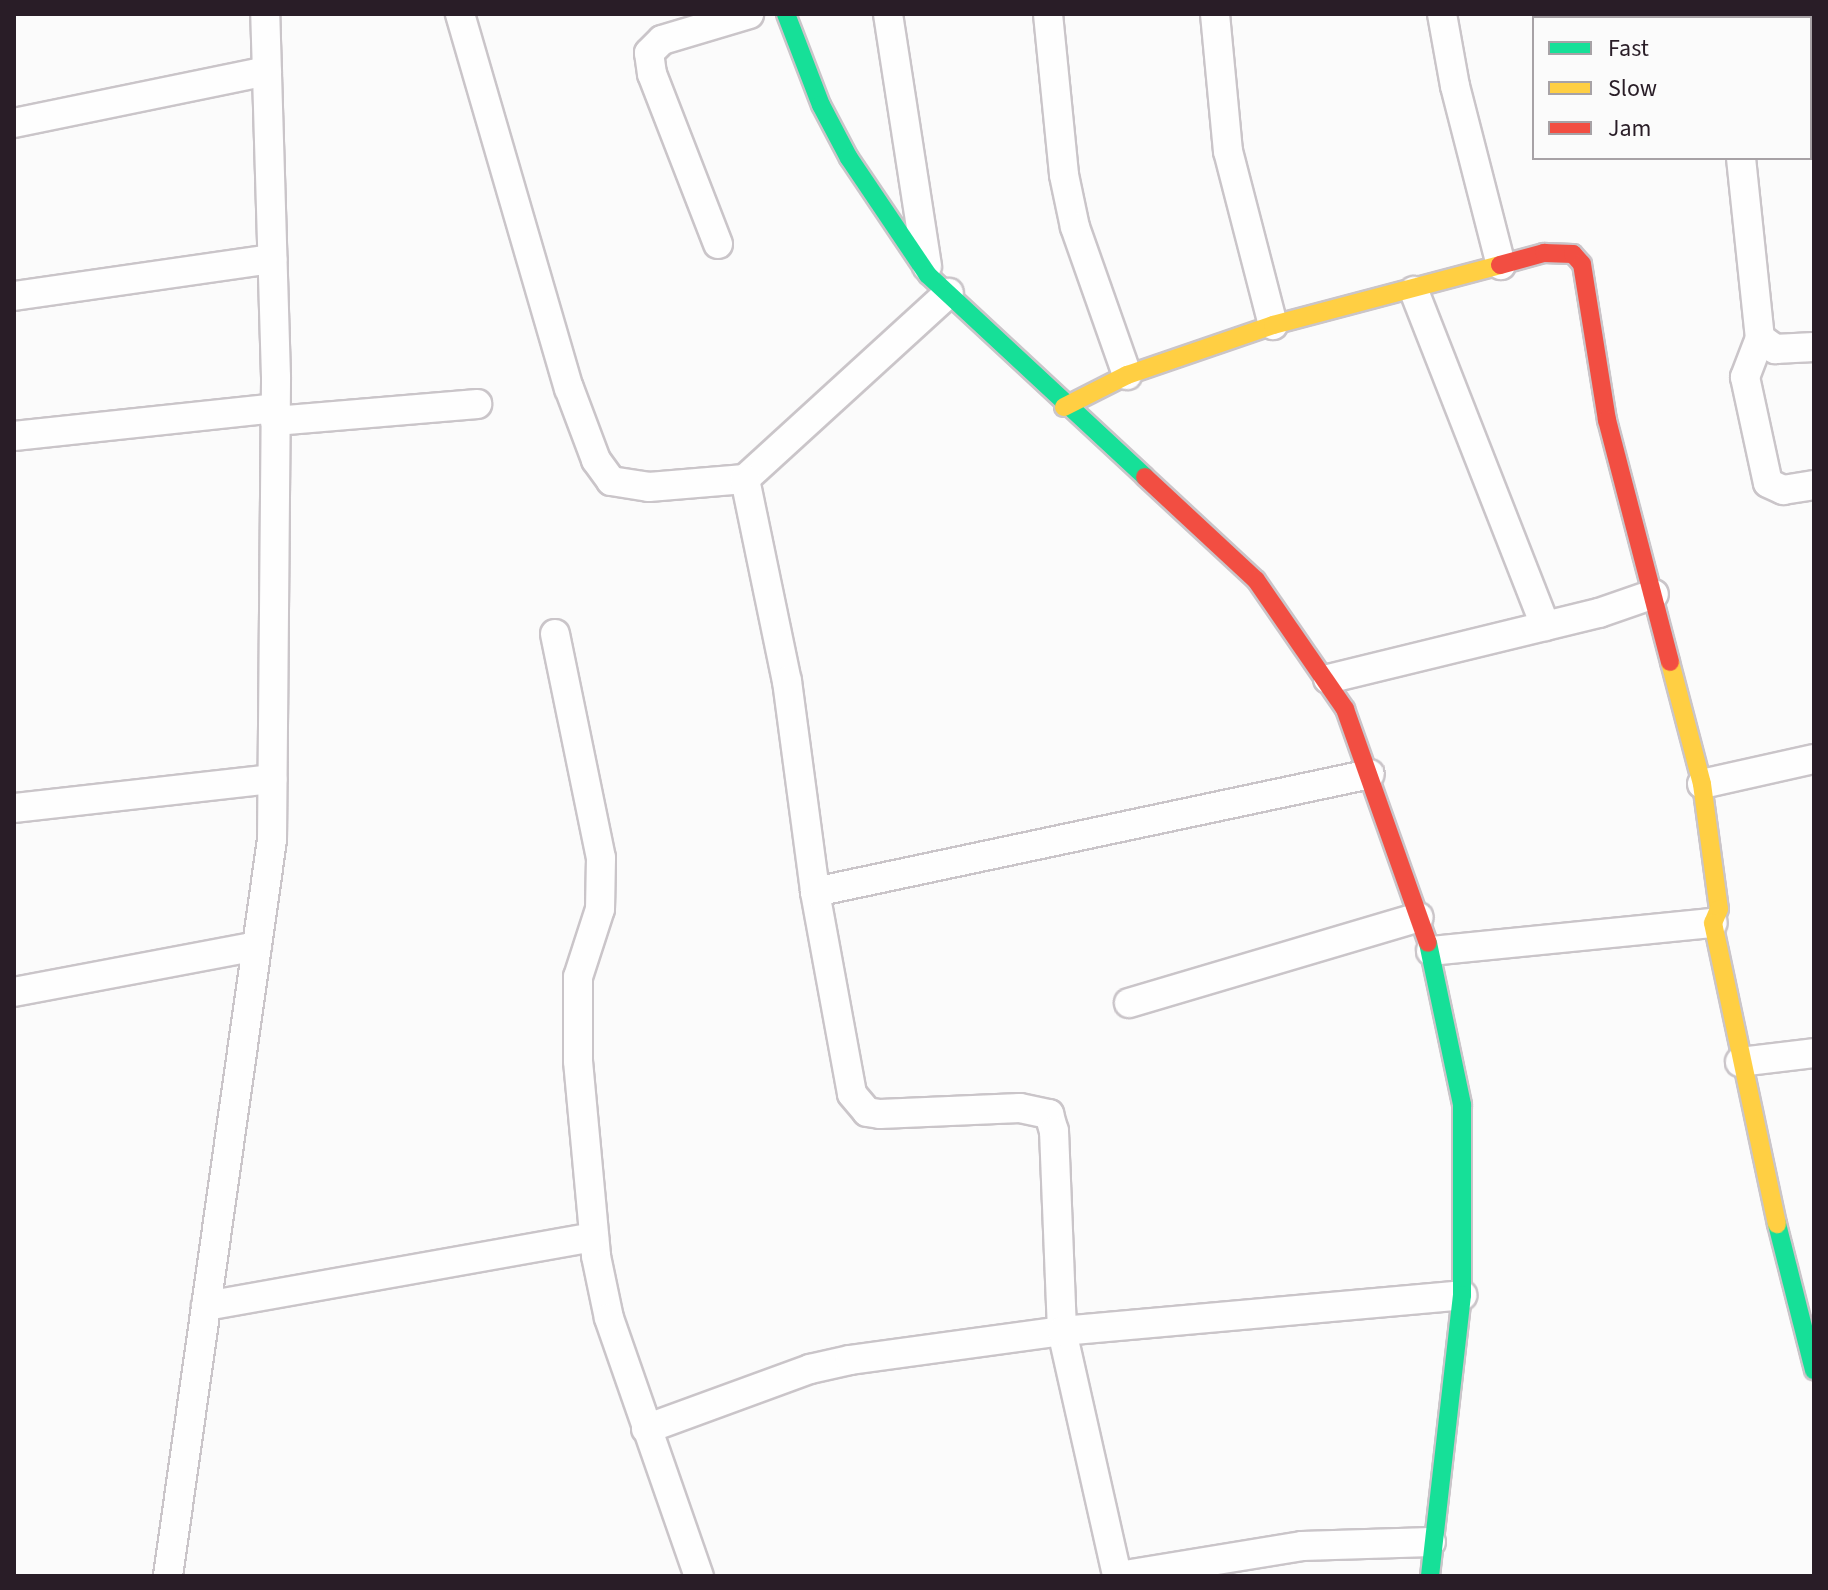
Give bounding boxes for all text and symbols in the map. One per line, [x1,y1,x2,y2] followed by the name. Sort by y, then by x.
[1532,16,1812,160] legend
[1608,31,1649,66] text: Fast
[1608,71,1657,106] text: Slow
[1608,111,1652,146] text: Jam

